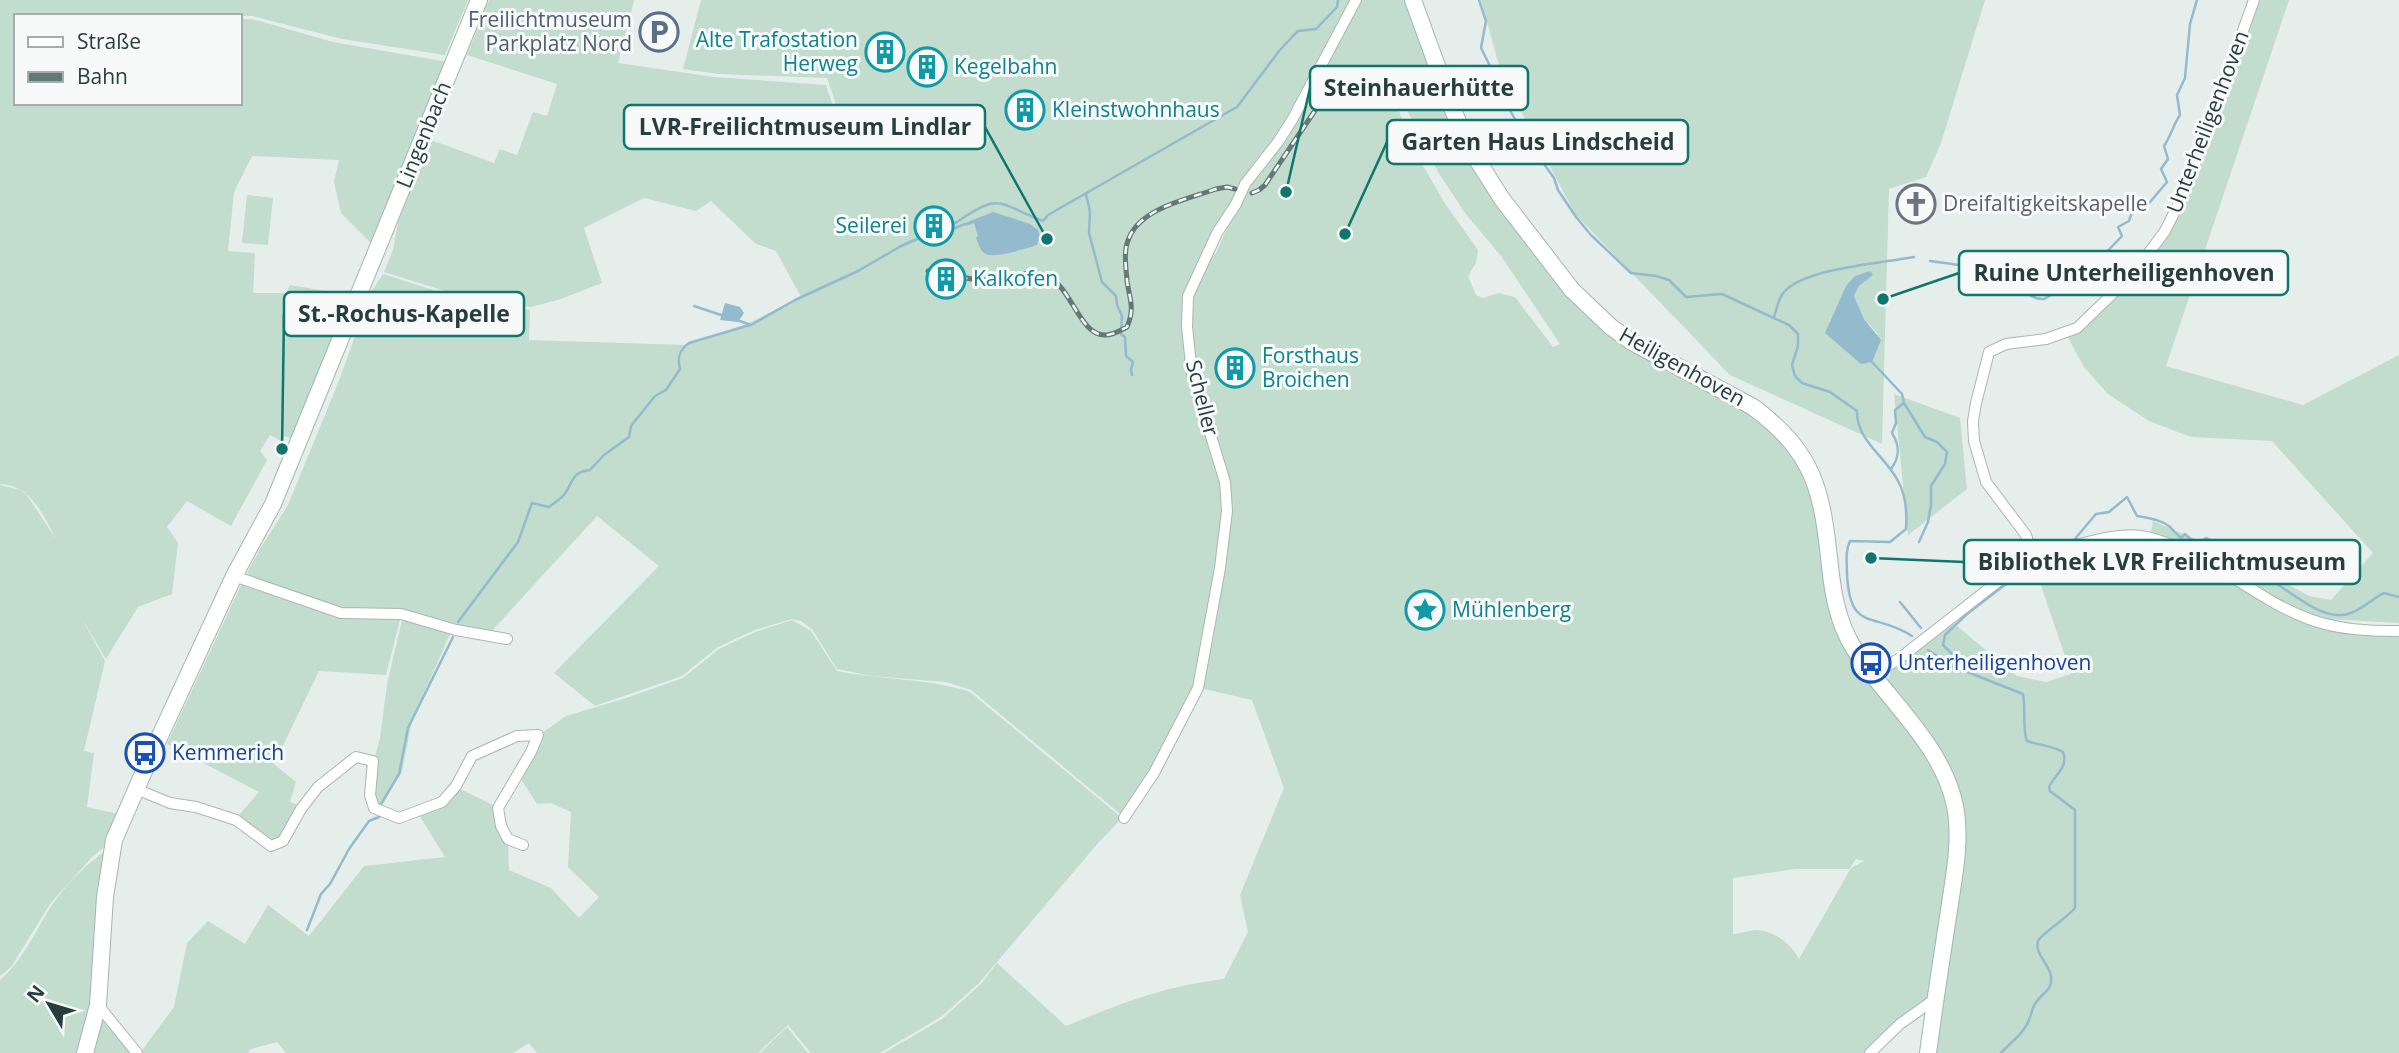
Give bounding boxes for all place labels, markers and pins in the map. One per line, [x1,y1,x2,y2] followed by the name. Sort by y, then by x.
[468,5,632,57] place label: Freilichtmuseum Parkplatz Nord
[638,11,680,53] parking icon: Freilichtmuseum Parkplatz Nord
[696,25,858,77] place label: Alte Trafostation Herweg
[864,31,906,73] building icon: Alte Trafostation Herweg
[906,46,948,88] building icon: Kegelbahn
[954,52,1057,80] place label: Kegelbahn
[1310,66,1528,110] callout: Steinhauerhütte
[1004,89,1046,131] building icon: Kleinstwohnhaus
[1052,95,1220,123] place label: Kleinstwohnhaus
[624,105,985,149] callout: LVR-Freilichtmuseum Lindlar
[1387,120,1688,164] callout: Garten Haus Lindscheid
[1895,183,1937,225] church icon: Dreifaltigkeitskapelle
[1943,189,2148,217] place label: Dreifaltigkeitskapelle
[913,205,955,247] building icon: Seilerei
[836,211,907,239] place label: Seilerei
[1959,251,2288,295] callout: Ruine Unterheiligenhoven
[925,258,967,300] building icon: Kalkofen
[973,264,1058,292] place label: Kalkofen
[284,292,524,336] callout: St.-Rochus-Kapelle
[1262,341,1359,393] place label: Forsthaus Broichen
[1214,347,1256,389] building icon: Forsthaus Broichen
[1964,540,2360,584] callout: Bibliothek LVR Freilichtmuseum
[1404,589,1446,631] place icon: Mühlenberg
[1452,595,1571,623] place label: Mühlenberg
[1850,642,1892,684] bus stop icon: Unterheiligenhoven
[1898,648,2091,676] place label: Unterheiligenhoven
[124,732,166,774] bus stop icon: Kemmerich
[172,738,284,766] place label: Kemmerich

